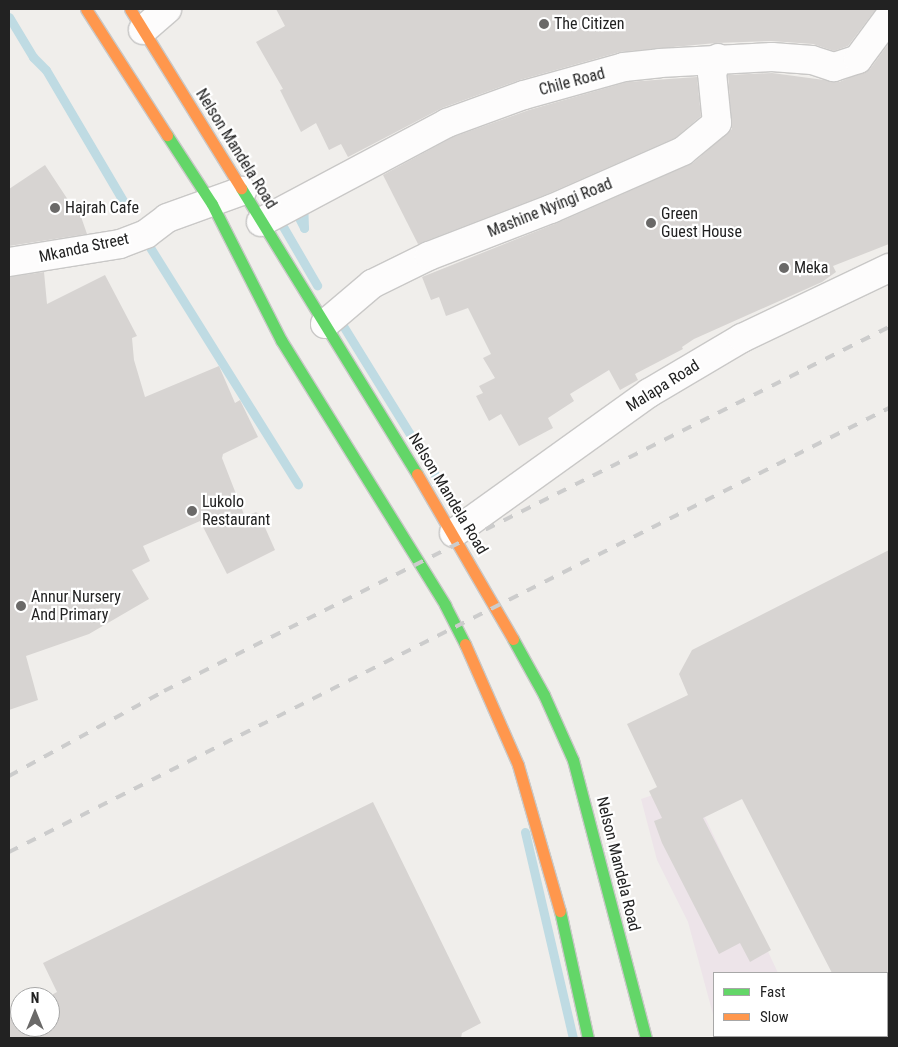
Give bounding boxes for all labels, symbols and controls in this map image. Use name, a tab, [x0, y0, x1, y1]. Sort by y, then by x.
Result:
place label: The Citizen	[554, 14, 625, 34]
marker: The Citizen	[538, 18, 550, 30]
street label: Chile Road	[537, 64, 607, 100]
street label: Nelson Mandela Road	[191, 85, 281, 213]
street label: Mashine Nyingi Road	[485, 174, 615, 242]
place label: Hajrah Cafe	[65, 198, 139, 218]
marker: Hajrah Cafe	[49, 202, 61, 214]
place label: Green Guest House	[661, 204, 742, 242]
marker: Green Guest House	[645, 217, 657, 229]
street label: Mkanda Street	[37, 229, 131, 267]
place label: Meka	[794, 258, 828, 278]
marker: Meka	[778, 262, 790, 274]
street label: Malapa Road	[623, 356, 703, 416]
street label: Nelson Mandela Road	[404, 430, 492, 558]
place label: Lukolo Restaurant	[202, 492, 270, 530]
marker: Lukolo Restaurant	[186, 505, 198, 517]
place label: Annur Nursery And Primary	[31, 587, 121, 625]
marker: Annur Nursery And Primary	[15, 600, 27, 612]
street label: Nelson Mandela Road	[592, 795, 644, 933]
legend	[713, 972, 888, 1037]
text: Fast	[760, 983, 785, 1001]
north arrow	[10, 987, 60, 1037]
text: N	[31, 990, 39, 1006]
text: Slow	[760, 1008, 789, 1026]

